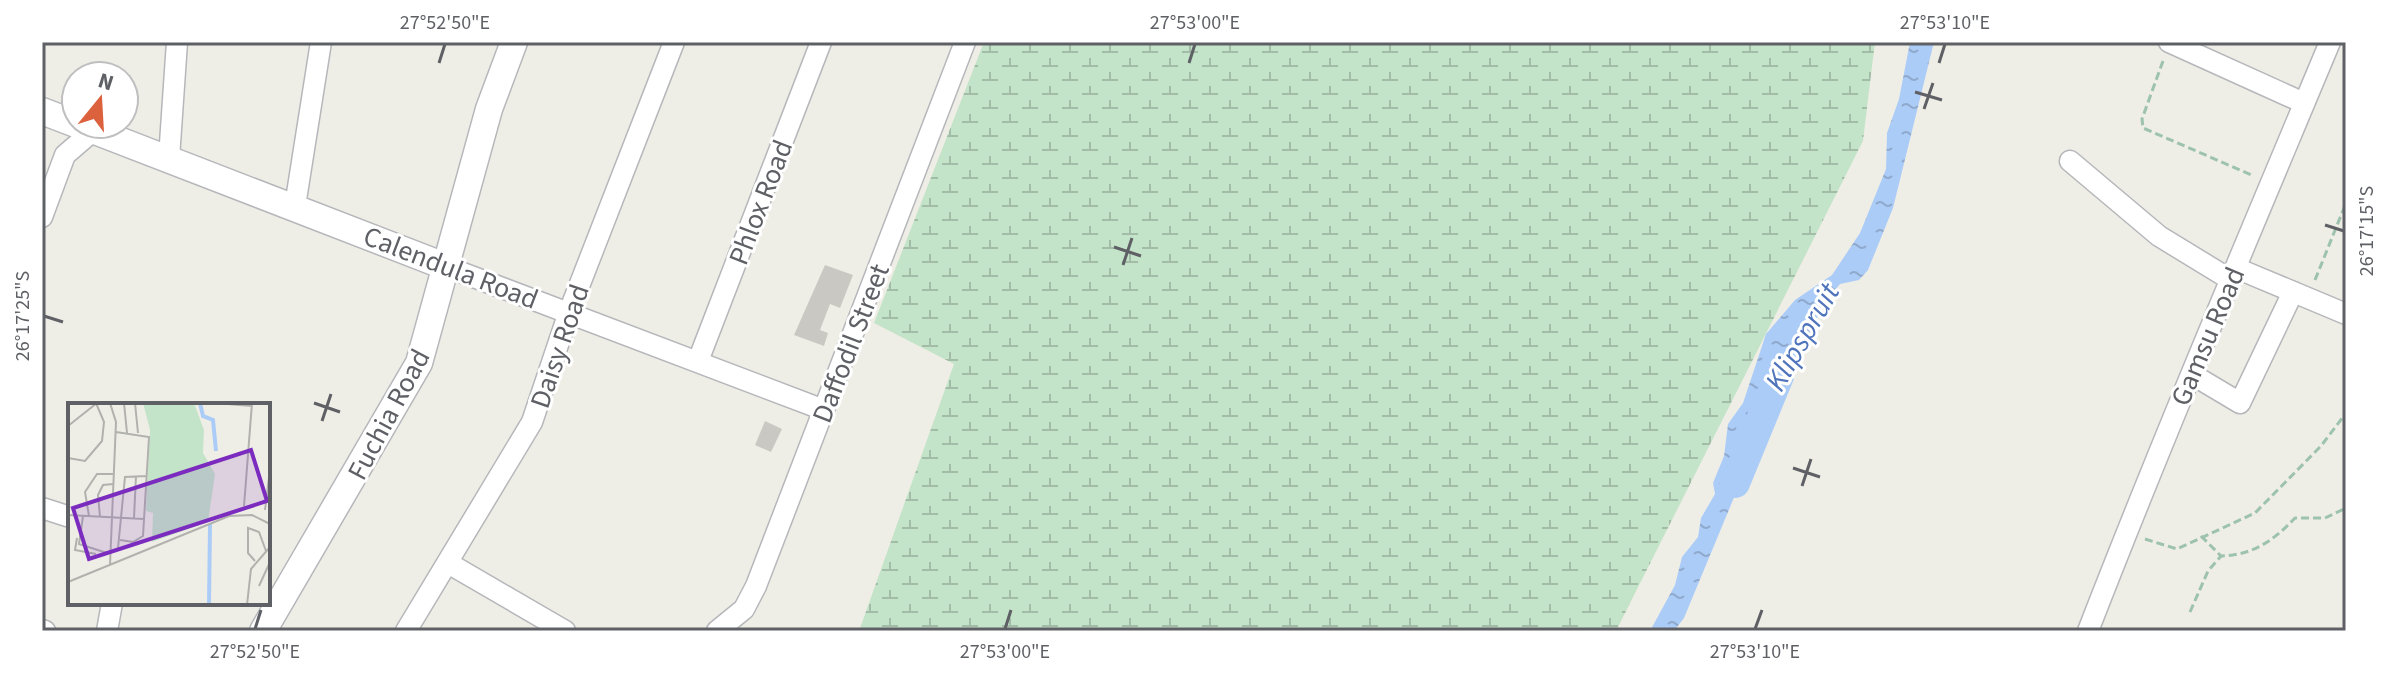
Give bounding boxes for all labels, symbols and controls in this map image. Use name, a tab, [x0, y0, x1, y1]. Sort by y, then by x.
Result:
text: 27°52'50"E	[400, 9, 490, 37]
text: 27°53'00"E	[1150, 9, 1240, 37]
text: 27°53'10"E	[1900, 9, 1990, 37]
north arrow	[60, 60, 140, 140]
text: N	[94, 64, 118, 99]
street label: Phlox Road	[719, 134, 803, 271]
text: 26°17'15"S	[2353, 186, 2381, 276]
street label: Calendula Road	[358, 216, 544, 320]
street label: Daffodil Street	[802, 257, 900, 429]
street label: Gamsu Road	[2161, 261, 2255, 412]
text: 26°17'25"S	[9, 271, 37, 361]
water label: Klipspruit	[1754, 274, 1851, 399]
street label: Daisy Road	[520, 279, 600, 414]
street label: Fuchia Road	[338, 342, 440, 487]
inset map	[68, 403, 270, 605]
text: 27°52'50"E	[210, 638, 300, 666]
text: 27°53'00"E	[960, 638, 1050, 666]
text: 27°53'10"E	[1710, 638, 1800, 666]

